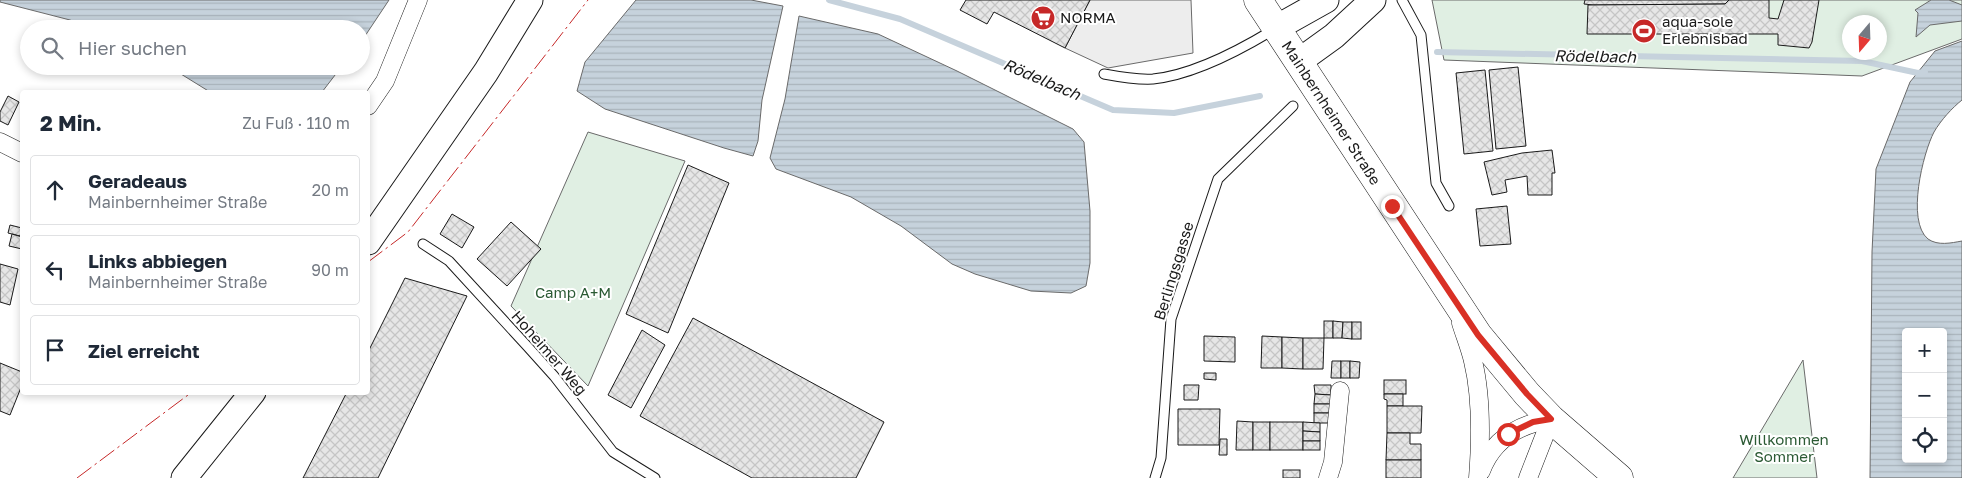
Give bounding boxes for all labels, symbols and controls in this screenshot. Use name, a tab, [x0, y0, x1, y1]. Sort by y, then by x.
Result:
supermarket icon: NORMA	[1030, 5, 1056, 31]
place label: NORMA	[1060, 8, 1116, 26]
place label: aqua-sole Erlebnisbad	[1662, 12, 1748, 47]
north arrow	[1842, 15, 1887, 60]
sports icon: aqua-sole Erlebnisbad	[1631, 18, 1657, 44]
search box	[20, 20, 370, 75]
icon: search	[38, 34, 66, 62]
text: Hier suchen	[78, 36, 187, 59]
street label: Mainbernheimer Straße	[1279, 37, 1385, 188]
water label: Rödelbach	[1554, 45, 1637, 67]
water label: Rödelbach	[1000, 54, 1085, 105]
text: 2 Min.	[40, 110, 102, 136]
text: Zu Fuß · 110 m	[242, 113, 350, 133]
text: Geradeaus	[88, 169, 187, 192]
icon: ahead	[41, 176, 69, 204]
text: 20 m	[312, 180, 349, 200]
text: Mainbernheimer Straße	[88, 192, 267, 212]
route end	[1381, 195, 1404, 218]
street label: Berlingsgasse	[1150, 219, 1197, 322]
text: Links abbiegen	[88, 249, 227, 272]
icon: left	[41, 256, 69, 284]
text: 90 m	[311, 260, 349, 280]
text: Mainbernheimer Straße	[88, 272, 267, 292]
park label: Camp A+M	[535, 283, 611, 301]
street label: Hoheimer Weg	[508, 307, 591, 398]
map controls	[1902, 328, 1947, 463]
button: +	[1902, 328, 1947, 373]
icon: arrive	[41, 336, 69, 364]
text: Ziel erreicht	[88, 339, 200, 362]
button: −	[1902, 373, 1947, 418]
button: locate	[1902, 418, 1947, 463]
route start	[1497, 423, 1520, 446]
park label: Willkommen Sommer	[1739, 430, 1829, 465]

